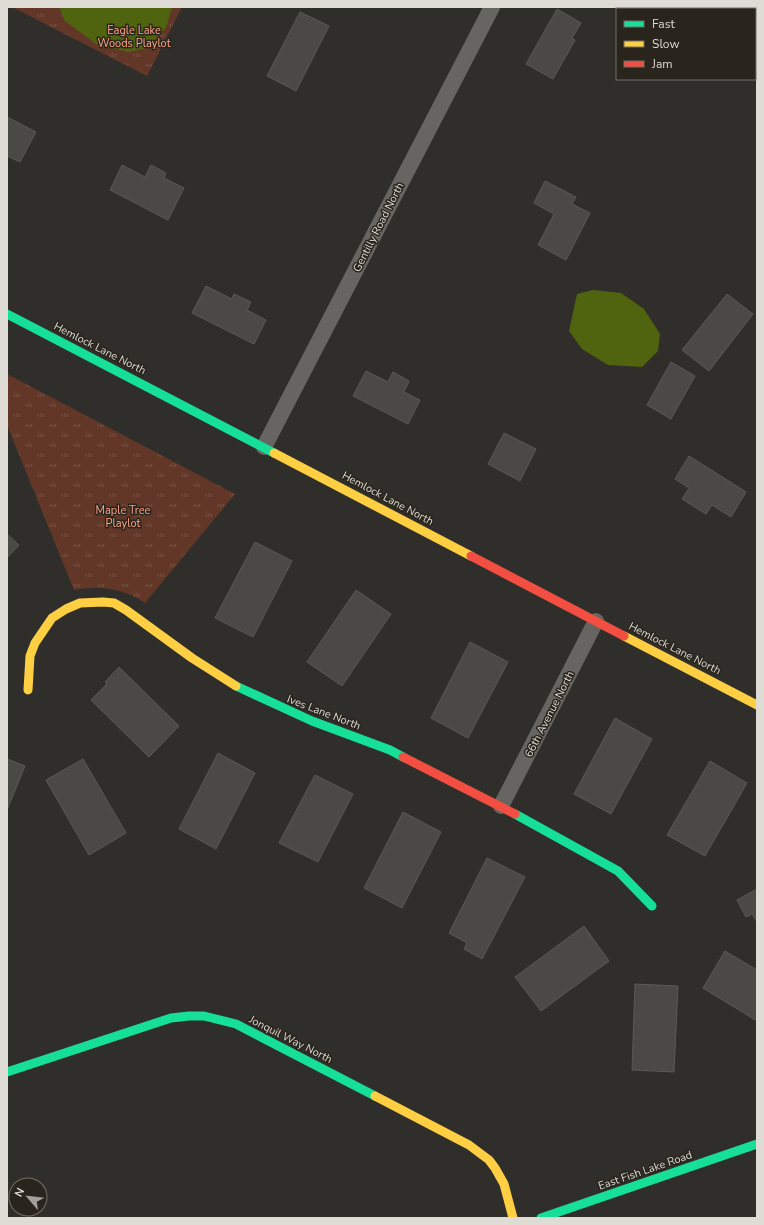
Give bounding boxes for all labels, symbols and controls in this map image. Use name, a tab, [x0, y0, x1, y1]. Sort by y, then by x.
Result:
legend	[616, 8, 756, 80]
text: Fast	[652, 16, 675, 32]
park label: Eagle Lake Woods Playlot	[98, 23, 171, 51]
text: Slow	[652, 36, 680, 52]
text: Jam	[651, 56, 673, 72]
street label: Gentilly Road North	[349, 180, 407, 274]
street label: Hemlock Lane North	[51, 319, 148, 378]
street label: Hemlock Lane North	[339, 468, 436, 529]
park label: Maple Tree Playlot	[96, 503, 151, 531]
street label: Hemlock Lane North	[626, 619, 723, 678]
street label: 66th Avenue North	[521, 669, 578, 760]
street label: Ives Lane North	[285, 692, 363, 733]
street label: Jonquil Way North	[246, 1012, 335, 1067]
street label: East Fish Lake Road	[596, 1147, 694, 1194]
north arrow	[8, 1177, 48, 1217]
text: N	[11, 1185, 28, 1200]

